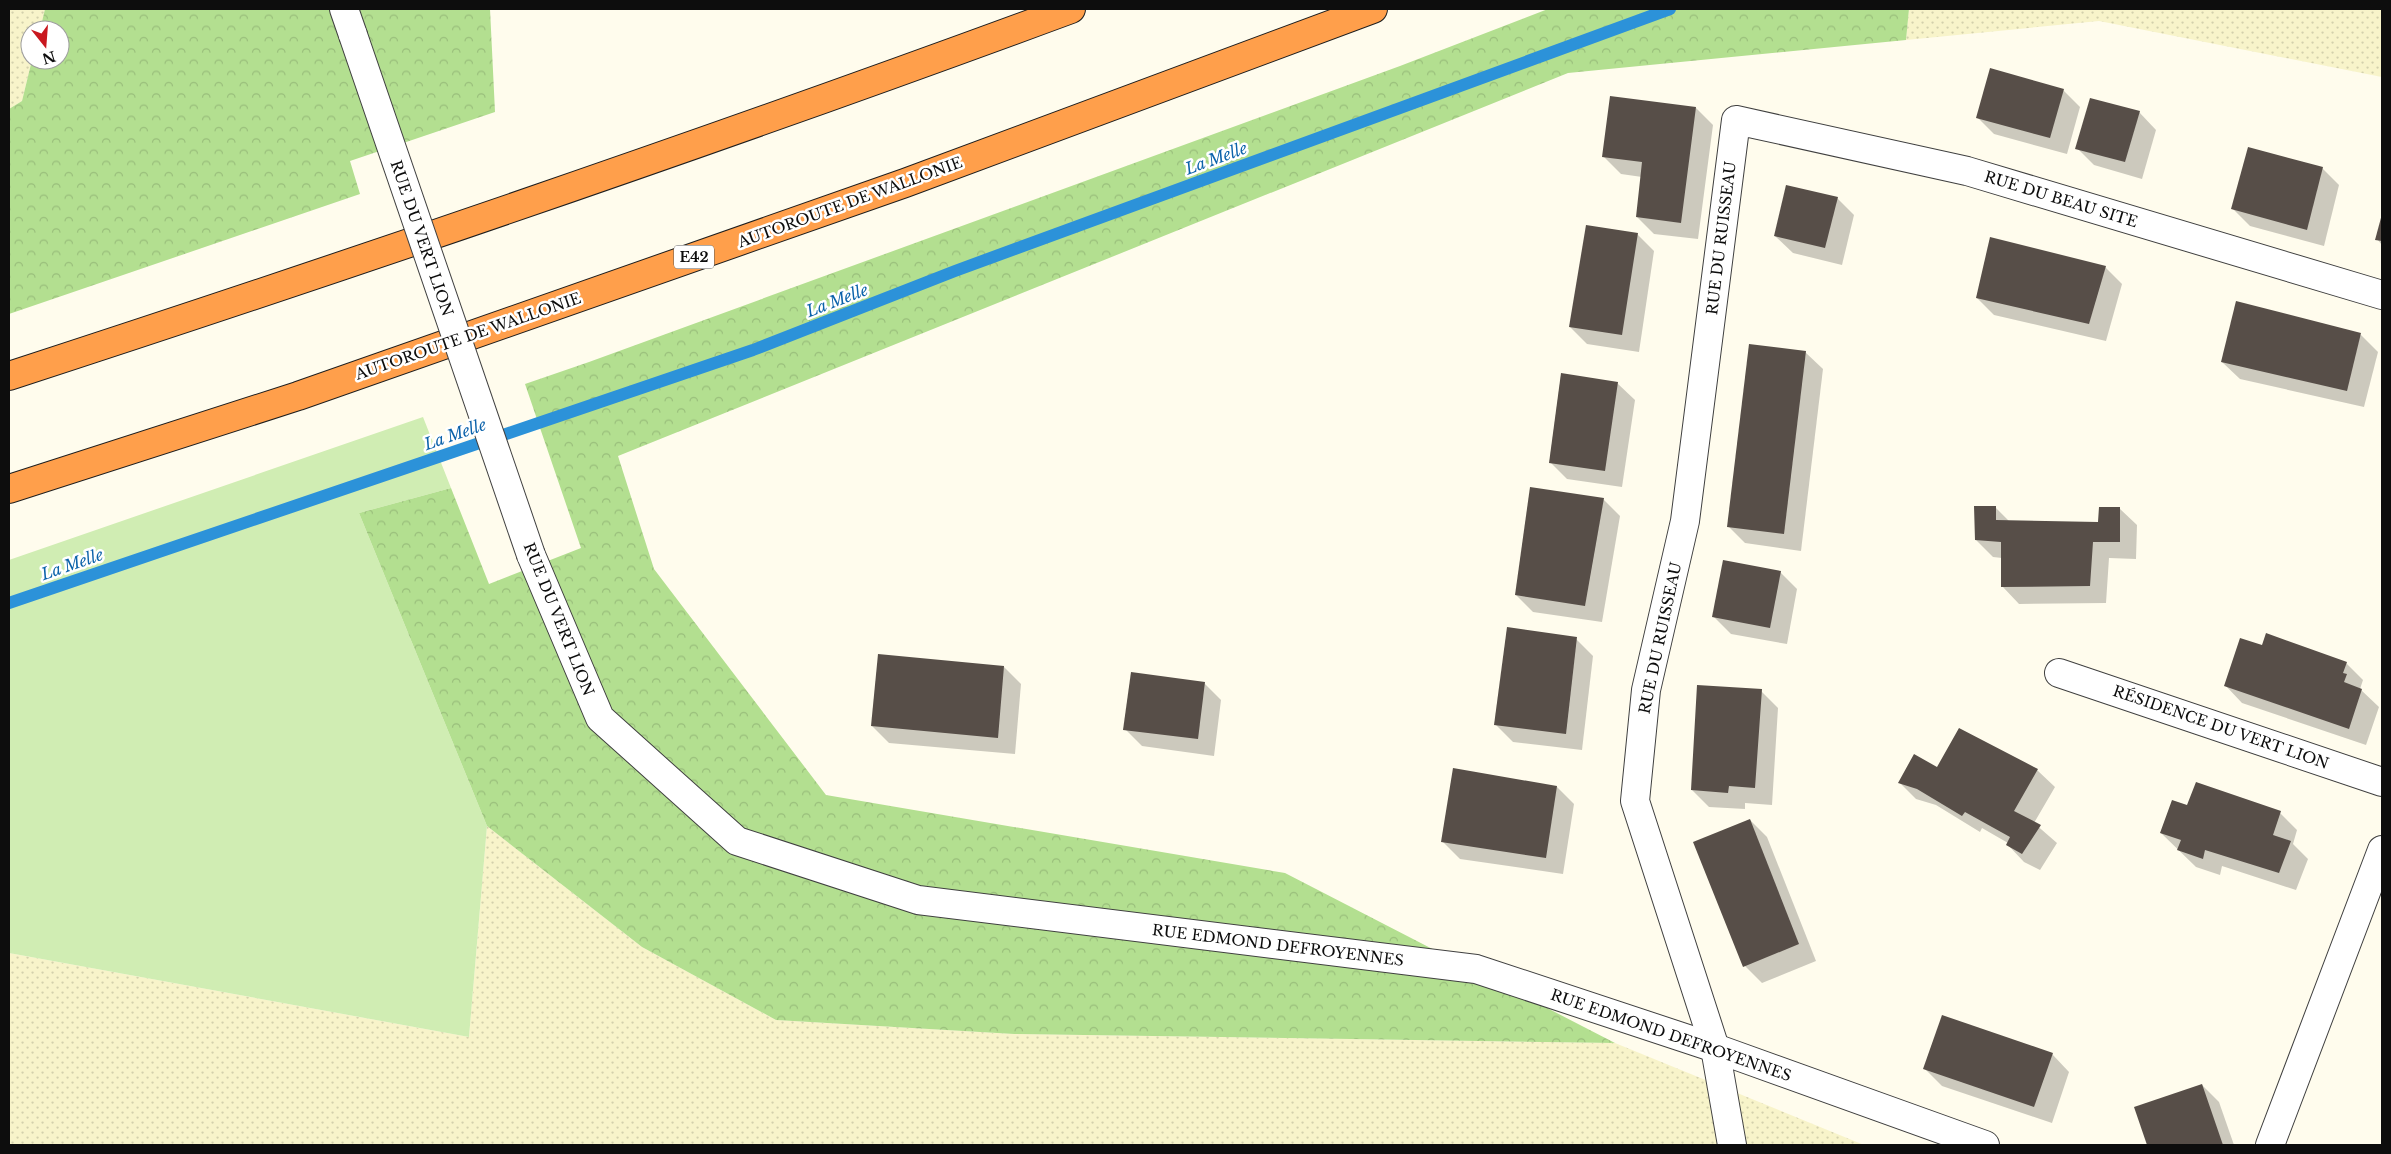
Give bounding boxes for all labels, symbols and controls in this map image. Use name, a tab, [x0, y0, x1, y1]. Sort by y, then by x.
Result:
north arrow	[20, 20, 70, 70]
text: N	[40, 47, 58, 68]
water label: La Melle	[1181, 137, 1250, 179]
street label: AUTOROUTE DE WALLONIE	[734, 152, 965, 252]
street label: RUE DU VERT LION	[386, 157, 458, 319]
street label: RUE DU RUISSEAU	[1702, 160, 1740, 316]
street label: RUE DU BEAU SITE	[1982, 167, 2140, 231]
road number: E42	[674, 246, 714, 268]
water label: La Melle	[802, 279, 871, 321]
street label: AUTOROUTE DE WALLONIE	[352, 288, 584, 384]
water label: La Melle	[420, 414, 489, 454]
street label: RUE DU VERT LION	[520, 540, 598, 698]
water label: La Melle	[37, 544, 106, 584]
street label: RUE DU RUISSEAU	[1635, 560, 1685, 716]
street label: RÉSIDENCE DU VERT LION	[2110, 681, 2332, 773]
street label: RUE EDMOND DEFROYENNES	[1151, 920, 1405, 970]
street label: RUE EDMOND DEFROYENNES	[1548, 985, 1794, 1085]

